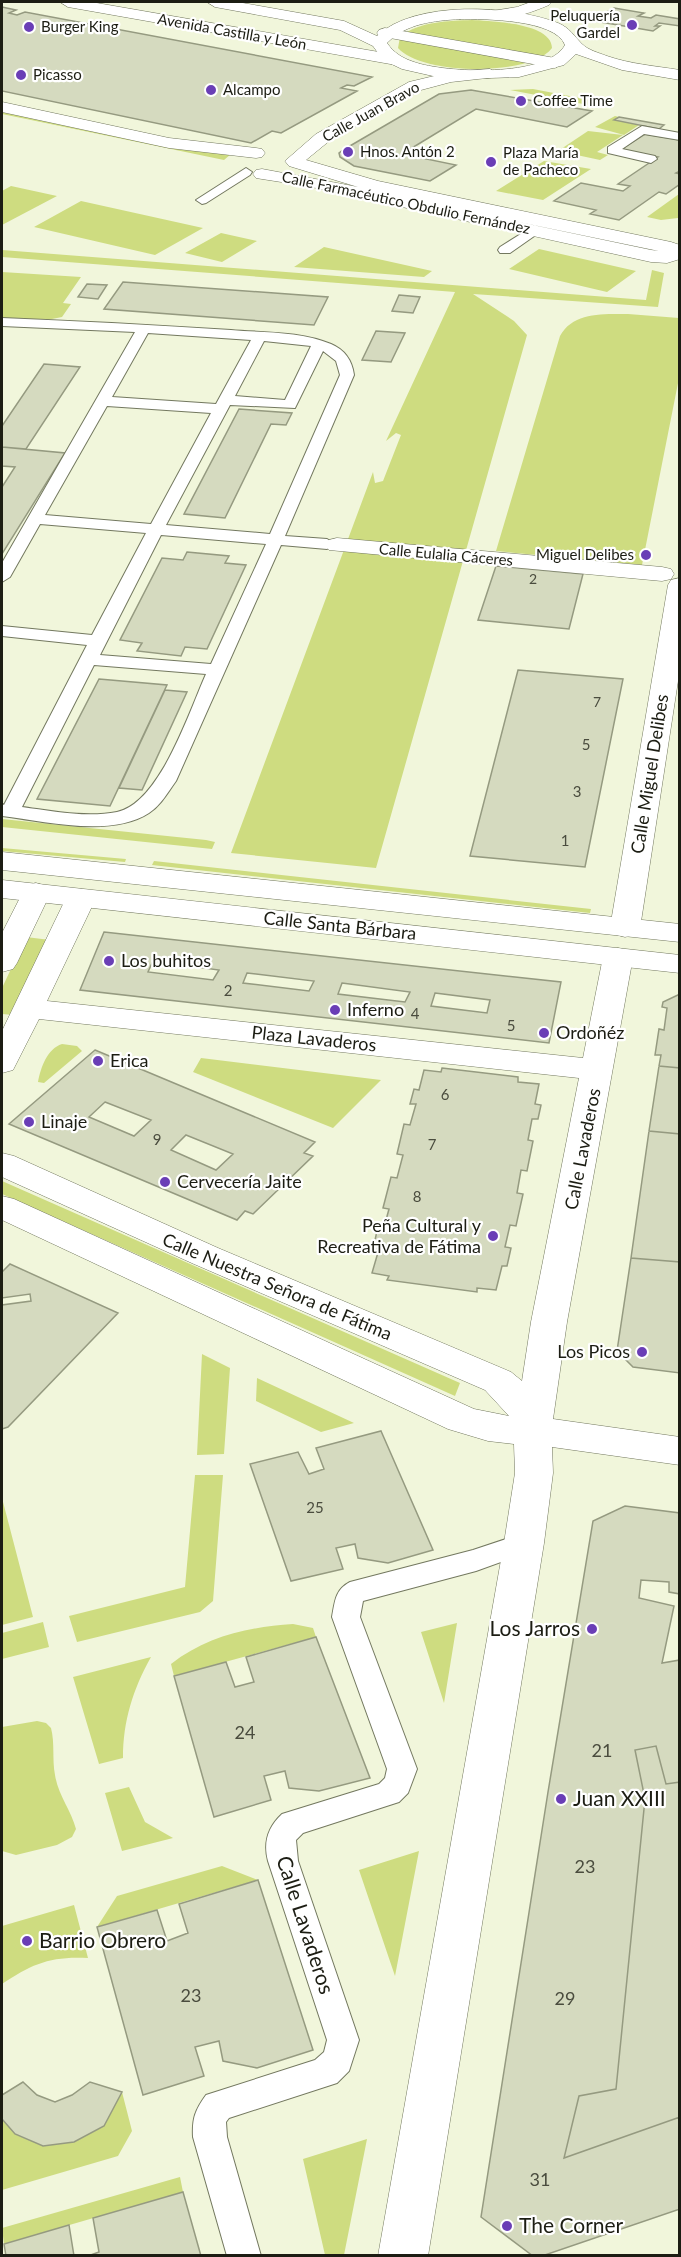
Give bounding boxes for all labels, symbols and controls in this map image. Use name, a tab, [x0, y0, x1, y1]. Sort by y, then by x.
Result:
place label: Peluquería Gardel	[550, 6, 620, 41]
street label: Avenida Castilla y León	[156, 9, 308, 53]
place label: Burger King	[41, 17, 119, 35]
marker: Peluquería Gardel	[625, 18, 639, 32]
marker: Burger King	[22, 20, 36, 34]
place label: Picasso	[33, 65, 82, 83]
marker: Picasso	[14, 68, 28, 82]
street label: Calle Juan Bravo	[319, 77, 422, 145]
place label: Alcampo	[223, 80, 281, 98]
marker: Alcampo	[204, 83, 218, 97]
place label: Coffee Time	[533, 91, 613, 109]
marker: Coffee Time	[514, 94, 528, 108]
place label: Hnos. Antón 2	[360, 142, 455, 160]
place label: Plaza María de Pacheco	[503, 143, 579, 178]
marker: Hnos. Antón 2	[341, 145, 355, 159]
marker: Plaza María de Pacheco	[484, 155, 498, 169]
street label: Calle Farmacéutico Obdulio Fernández	[280, 167, 532, 237]
street label: Calle Eulalia Cáceres	[378, 539, 514, 569]
place label: Miguel Delibes	[536, 545, 634, 563]
marker: Miguel Delibes	[639, 548, 653, 562]
house number: 2	[529, 570, 537, 587]
street label: Calle Miguel Delibes	[626, 692, 673, 855]
house number: 7	[593, 693, 601, 710]
house number: 5	[582, 735, 590, 753]
house number: 3	[573, 782, 581, 800]
house number: 1	[561, 831, 569, 849]
street label: Calle Santa Bárbara	[263, 906, 418, 944]
place label: Los buhitos	[121, 949, 211, 971]
marker: Los buhitos	[102, 954, 116, 968]
house number: 2	[224, 981, 232, 999]
place label: Inferno	[347, 998, 404, 1020]
marker: Inferno	[328, 1003, 342, 1017]
house number: 4	[411, 1004, 420, 1022]
house number: 5	[507, 1016, 515, 1034]
street label: Plaza Lavaderos	[251, 1021, 378, 1056]
place label: Ordoñéz	[556, 1021, 624, 1043]
marker: Ordoñéz	[537, 1026, 551, 1040]
place label: Erica	[110, 1049, 149, 1071]
marker: Erica	[91, 1054, 105, 1068]
house number: 6	[441, 1085, 450, 1103]
street label: Calle Lavaderos	[559, 1086, 605, 1211]
place label: Linaje	[41, 1110, 87, 1132]
marker: Linaje	[22, 1115, 36, 1129]
house number: 9	[153, 1130, 161, 1148]
house number: 7	[428, 1135, 437, 1153]
place label: Cervecería Jaite	[177, 1170, 302, 1192]
marker: Cervecería Jaite	[158, 1175, 172, 1189]
house number: 8	[413, 1187, 421, 1205]
place label: Peña Cultural y Recreativa de Fátima	[317, 1214, 482, 1257]
street label: Calle Nuestra Señora de Fátima	[159, 1228, 395, 1344]
marker: Peña Cultural y Recreativa de Fátima	[486, 1229, 500, 1243]
place label: Los Picos	[557, 1340, 630, 1362]
marker: Los Picos	[635, 1345, 649, 1359]
house number: 25	[306, 1498, 324, 1516]
place label: Los Jarros	[489, 1615, 580, 1640]
marker: Los Jarros	[585, 1622, 599, 1636]
house number: 24	[235, 1721, 255, 1743]
house number: 21	[592, 1739, 612, 1761]
place label: Juan XXIII	[573, 1785, 666, 1810]
marker: Juan XXIII	[554, 1792, 568, 1806]
street label: Calle Lavaderos	[272, 1852, 341, 1997]
house number: 23	[575, 1855, 595, 1877]
place label: Barrio Obrero	[39, 1927, 166, 1952]
marker: Barrio Obrero	[20, 1934, 34, 1948]
house number: 23	[181, 1984, 201, 2006]
house number: 29	[555, 1987, 575, 2009]
house number: 31	[530, 2168, 550, 2190]
place label: The Corner	[519, 2212, 624, 2237]
marker: The Corner	[500, 2219, 514, 2233]

